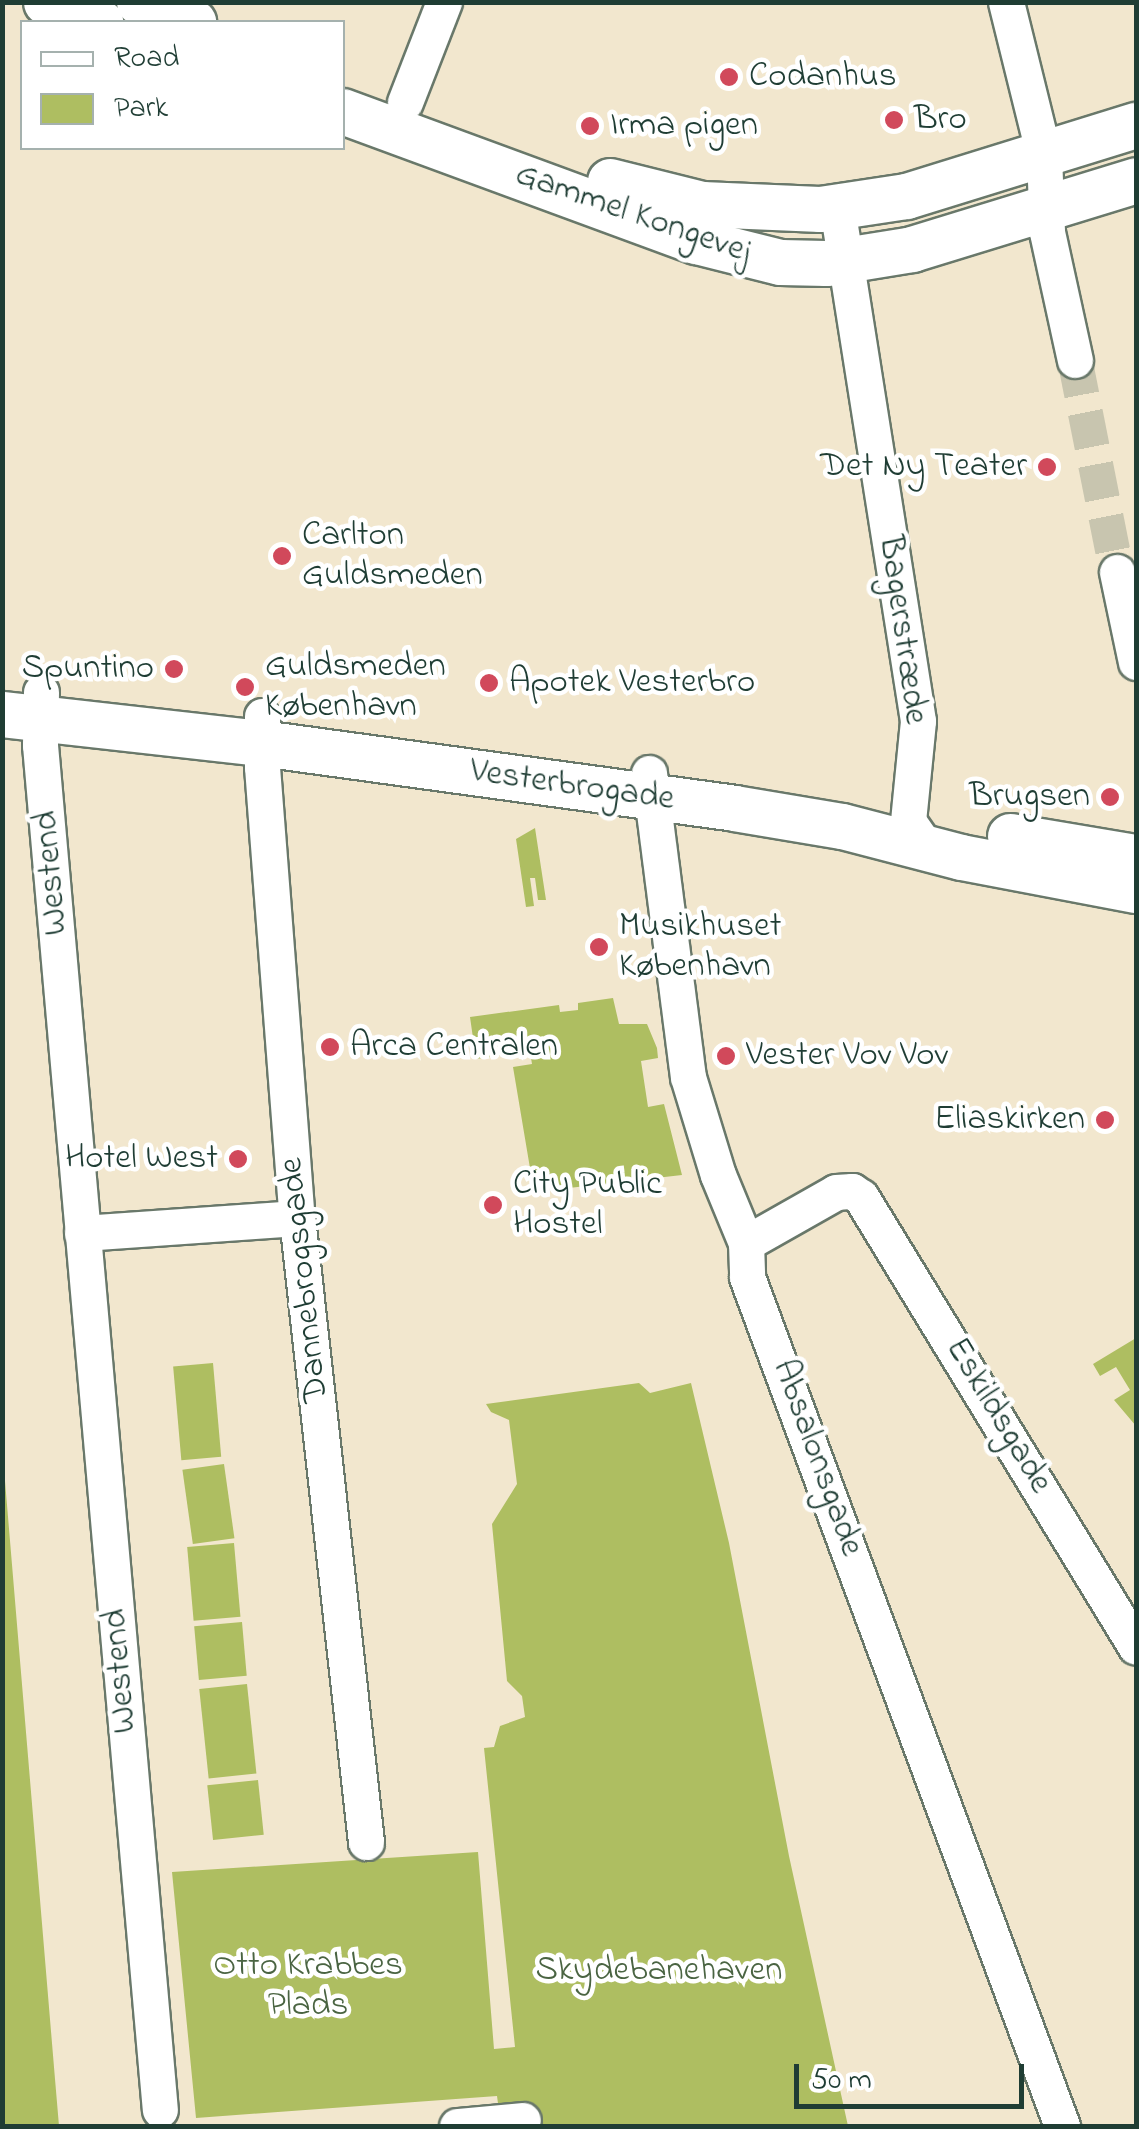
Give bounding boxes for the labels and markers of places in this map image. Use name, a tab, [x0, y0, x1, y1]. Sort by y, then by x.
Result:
place label: Codanhus	[749, 56, 897, 98]
marker: Codanhus	[718, 66, 740, 88]
place label: Bro	[914, 99, 967, 141]
place label: Irma pigen	[610, 105, 758, 147]
marker: Bro	[883, 109, 905, 131]
marker: Irma pigen	[579, 115, 601, 137]
place label: Det Ny Teater	[820, 446, 1027, 488]
marker: Det Ny Teater	[1036, 456, 1058, 478]
place label: Carlton Guldsmeden	[302, 515, 483, 597]
marker: Carlton Guldsmeden	[271, 545, 293, 567]
place label: Guldsmeden København	[265, 646, 446, 728]
place label: Spuntino	[22, 648, 154, 690]
marker: Spuntino	[163, 658, 185, 680]
place label: Apotek Vesterbro	[509, 662, 755, 704]
marker: Apotek Vesterbro	[478, 672, 500, 694]
marker: Guldsmeden København	[234, 676, 256, 698]
place label: Brugsen	[969, 776, 1090, 818]
marker: Brugsen	[1099, 786, 1121, 808]
place label: Musikhuset København	[619, 906, 781, 988]
marker: Musikhuset København	[588, 936, 610, 958]
place label: Arca Centralen	[350, 1026, 558, 1068]
place label: Vester Vov Vov	[746, 1035, 948, 1077]
marker: Arca Centralen	[319, 1036, 341, 1058]
marker: Vester Vov Vov	[715, 1045, 737, 1067]
place label: Eliaskirken	[934, 1099, 1085, 1141]
marker: Eliaskirken	[1094, 1109, 1116, 1131]
place label: Hotel West	[65, 1138, 218, 1180]
marker: Hotel West	[227, 1148, 249, 1170]
place label: City Public Hostel	[513, 1164, 662, 1246]
marker: City Public Hostel	[482, 1194, 504, 1216]

